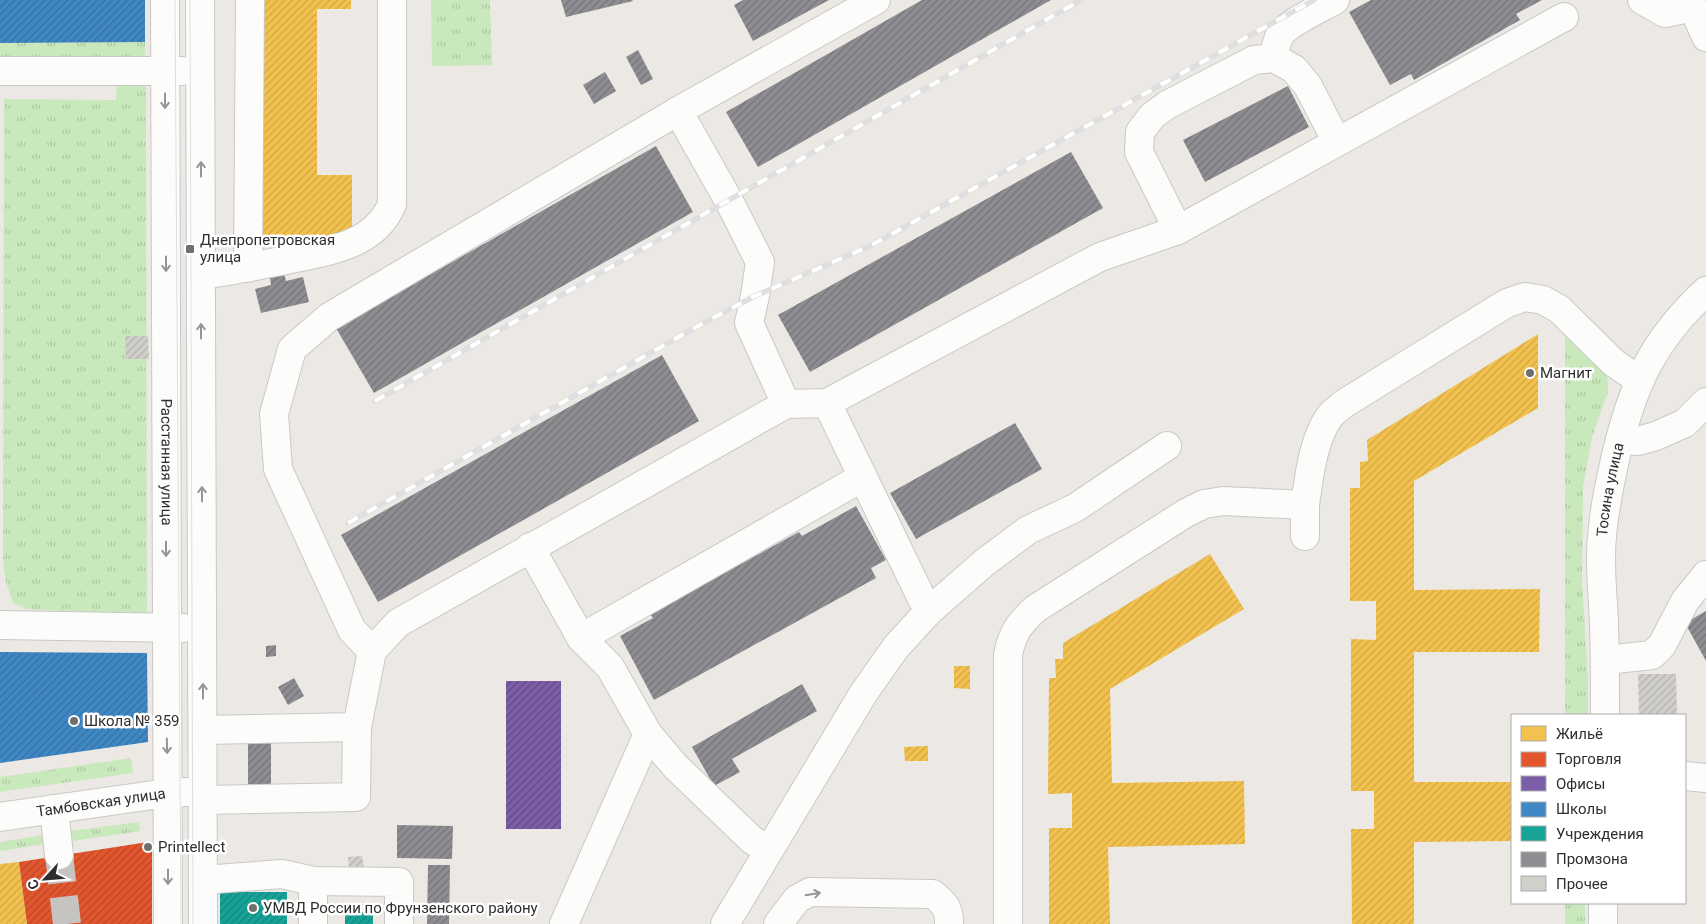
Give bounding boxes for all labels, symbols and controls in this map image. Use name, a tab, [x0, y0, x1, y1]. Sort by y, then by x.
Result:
one-way arrow	[160, 92, 170, 109]
one-way arrow	[196, 161, 206, 177]
place label: Днепропетровская улица	[200, 231, 335, 266]
marker: Днепропетровская улица	[184, 243, 196, 255]
one-way arrow	[161, 255, 171, 271]
one-way arrow	[197, 323, 206, 339]
place label: Магнит	[1540, 364, 1592, 382]
marker: Магнит	[1524, 367, 1536, 379]
street label: Расстанная улица	[157, 398, 176, 526]
street label: Тосина улица	[1593, 441, 1628, 537]
one-way arrow	[197, 486, 207, 502]
one-way arrow	[161, 540, 171, 556]
one-way arrow	[198, 683, 208, 700]
place label: Школа № 359	[84, 712, 180, 730]
legend	[1511, 714, 1686, 904]
marker: Школа № 359	[68, 715, 80, 727]
text: Жильё	[1556, 725, 1603, 743]
one-way arrow	[162, 738, 172, 754]
text: Торговля	[1556, 750, 1621, 768]
text: Офисы	[1556, 775, 1605, 793]
street label: Тамбовская улица	[35, 784, 167, 821]
text: Школы	[1556, 800, 1607, 818]
text: Учреждения	[1556, 825, 1644, 843]
place label: Printellect	[158, 838, 225, 856]
marker: Printellect	[142, 841, 154, 853]
text: Промзона	[1556, 850, 1628, 868]
north arrow	[20, 854, 70, 904]
one-way arrow	[163, 868, 173, 884]
text: Прочее	[1556, 875, 1608, 893]
text: С	[24, 877, 43, 892]
one-way arrow	[804, 889, 820, 899]
place label: УМВД России по Фрунзенского району	[263, 899, 538, 917]
marker: УМВД России по Фрунзенского району	[247, 902, 259, 914]

